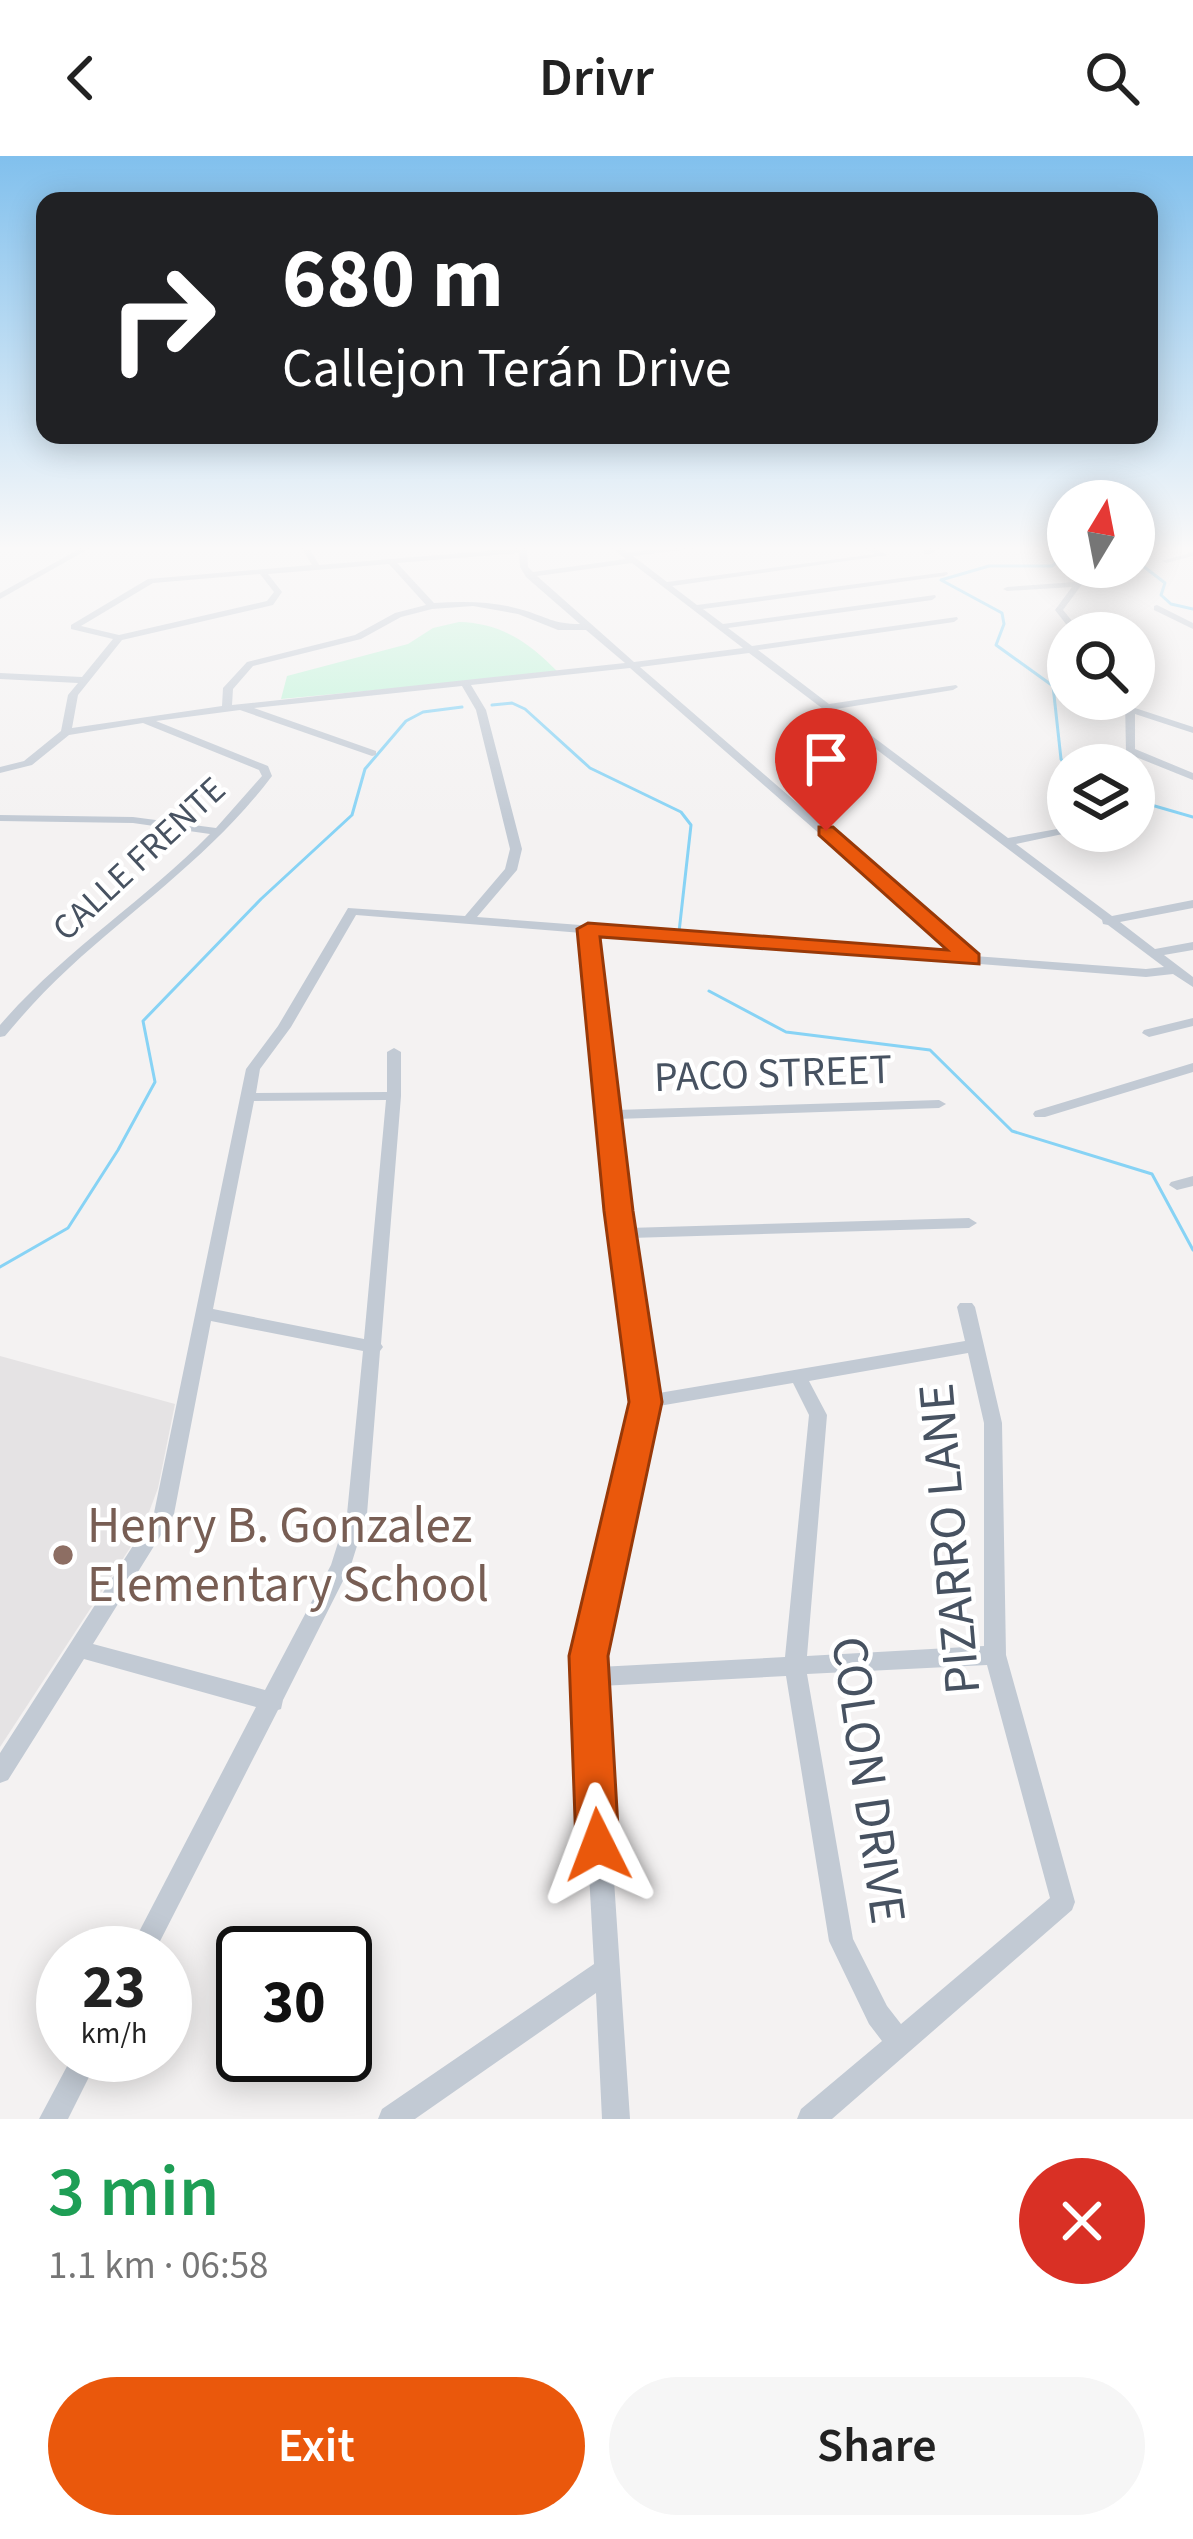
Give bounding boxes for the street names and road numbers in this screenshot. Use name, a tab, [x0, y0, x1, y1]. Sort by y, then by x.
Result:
street label: CALLE FRENTE	[41, 765, 237, 953]
street label: PACO STREET	[653, 1040, 893, 1108]
street label: PIZARRO LANE	[901, 1381, 999, 1697]
street label: COLON DRIVE	[812, 1632, 924, 1928]

